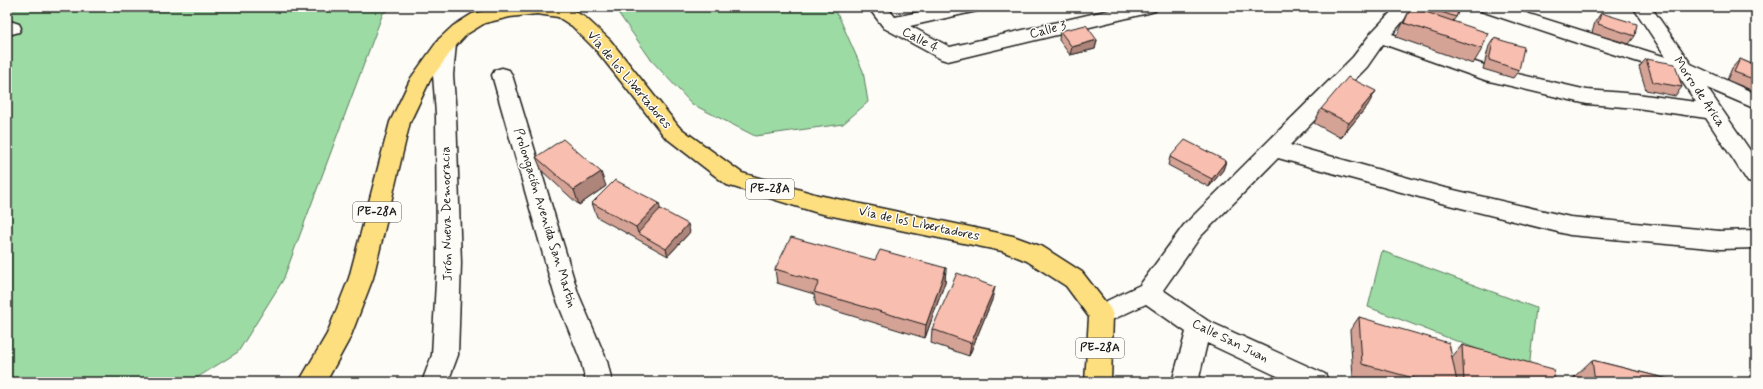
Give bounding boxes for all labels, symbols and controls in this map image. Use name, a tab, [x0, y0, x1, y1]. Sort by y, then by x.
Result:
street label: Calle 3	[1028, 17, 1068, 43]
street label: Calle 4	[899, 23, 942, 57]
street label: Vía de los Libertadores	[583, 27, 675, 133]
street label: Morro de Arica	[1669, 54, 1729, 131]
street label: Prolongación Avenida San Martin	[509, 126, 580, 310]
street label: Jirón Nueva Democracia	[437, 146, 457, 282]
road number: PE-28A	[746, 179, 794, 199]
road number: PE-28A	[353, 202, 401, 222]
street label: Vía de los Libertadores	[857, 203, 981, 245]
street label: Calle San Juan	[1189, 315, 1271, 367]
road number: PE-28A	[1076, 338, 1124, 358]

